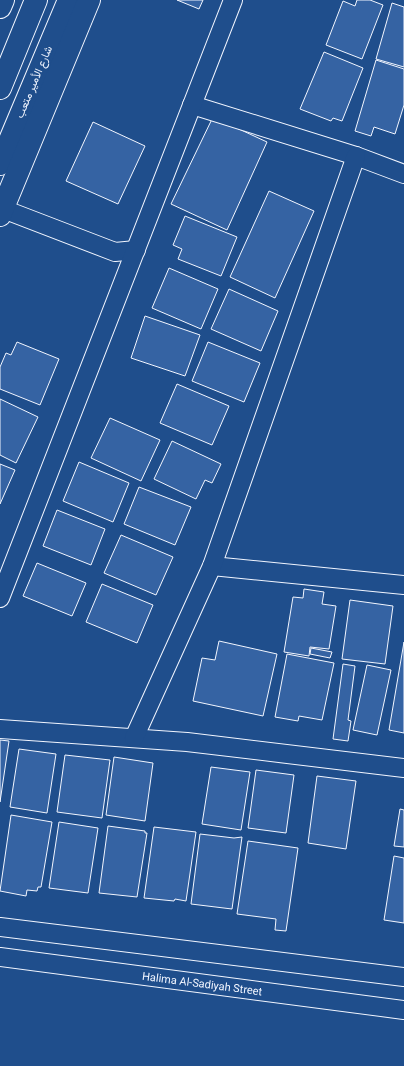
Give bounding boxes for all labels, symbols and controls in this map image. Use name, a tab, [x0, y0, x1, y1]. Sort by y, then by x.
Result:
street label: شارع الأمير متعب	[13, 44, 56, 120]
street label: Halima Al-Sadiyah Street	[141, 969, 263, 998]

